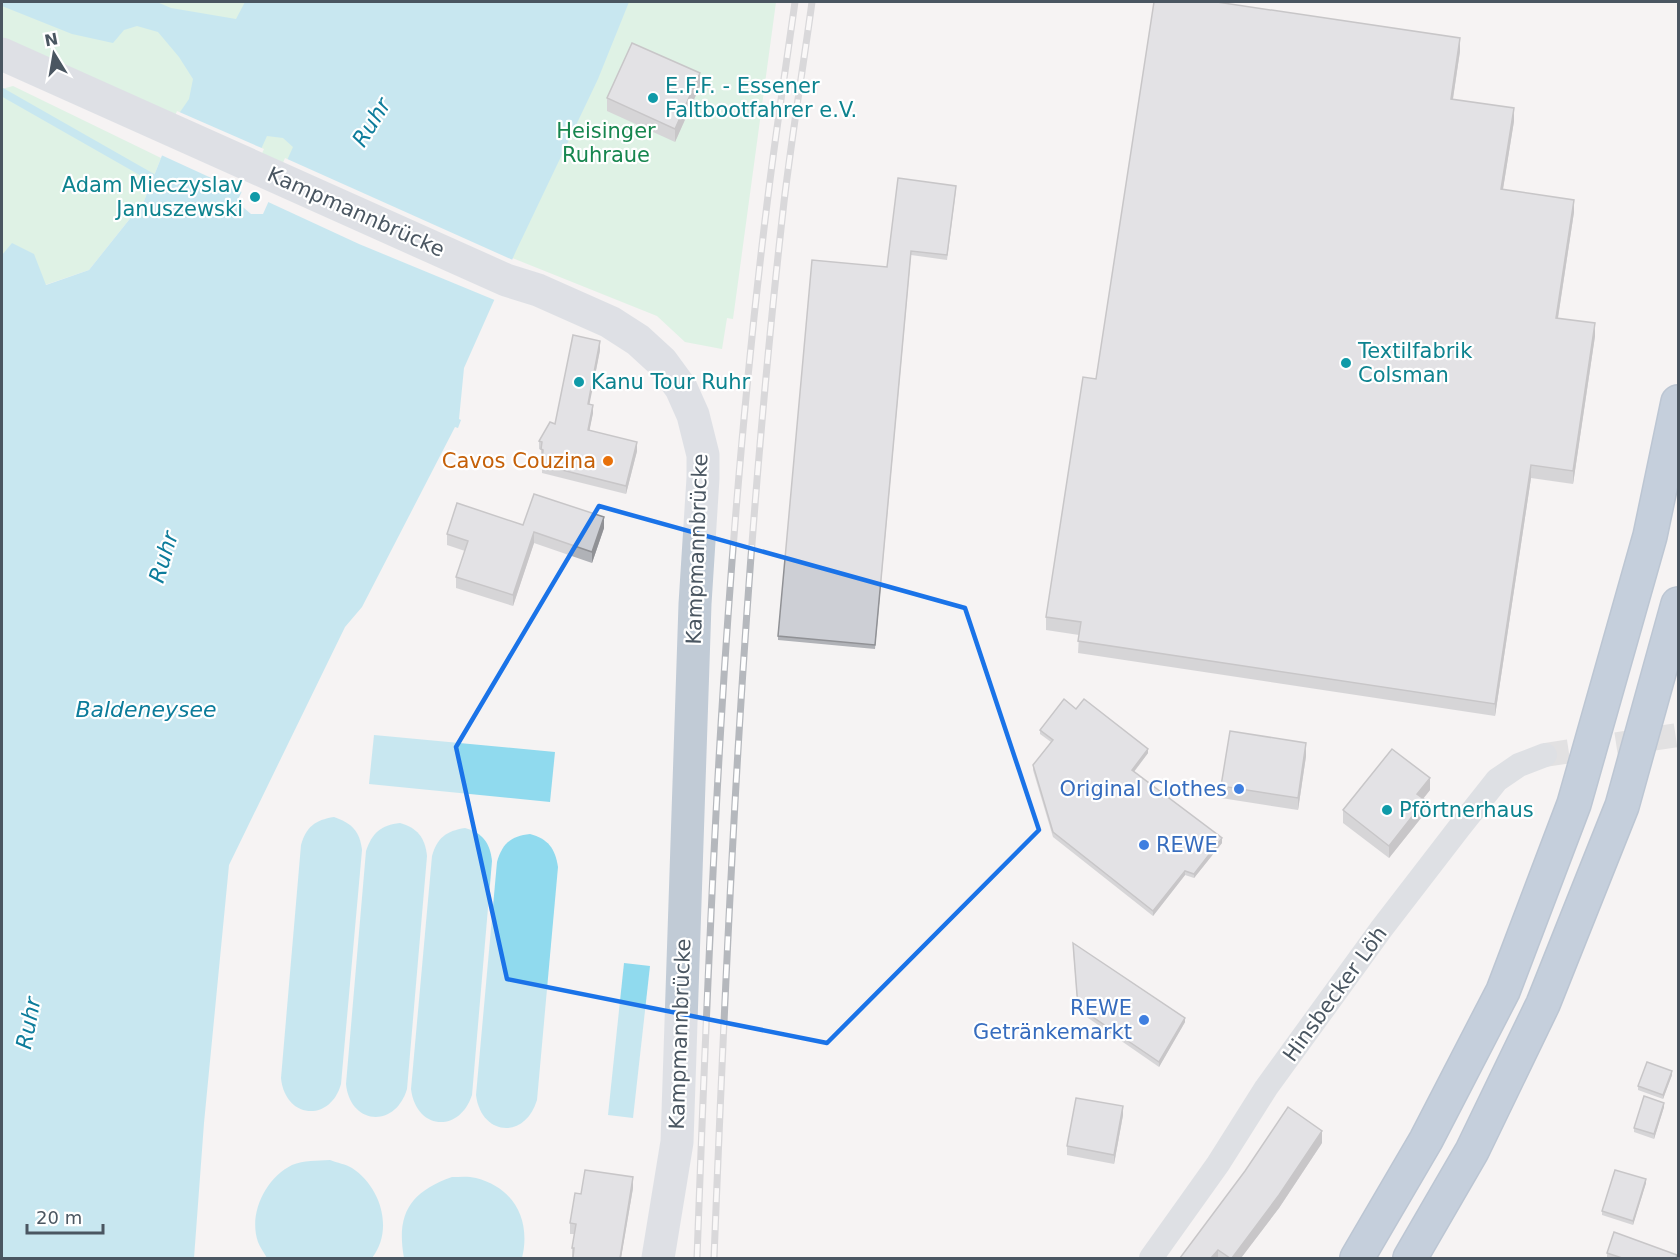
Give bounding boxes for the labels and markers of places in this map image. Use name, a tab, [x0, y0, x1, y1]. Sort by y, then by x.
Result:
place label: E.F.F. - Essener Faltbootfahrer e.V.	[665, 74, 857, 122]
marker: E.F.F. - Essener Faltbootfahrer e.V.	[646, 91, 660, 105]
place label: Adam Mieczyslav Januszewski	[62, 173, 243, 221]
marker: Adam Mieczyslav Januszewski	[248, 190, 262, 204]
place label: Textilfabrik Colsman	[1357, 339, 1473, 387]
marker: Textilfabrik Colsman	[1339, 356, 1353, 370]
place label: Kanu Tour Ruhr	[591, 370, 751, 394]
marker: Kanu Tour Ruhr	[572, 375, 586, 389]
place label: Cavos Couzina	[442, 449, 596, 473]
marker: Cavos Couzina	[601, 454, 615, 468]
place label: Original Clothes	[1059, 777, 1227, 801]
marker: Original Clothes	[1232, 782, 1246, 796]
place label: Pförtnerhaus	[1399, 798, 1534, 822]
marker: Pförtnerhaus	[1380, 803, 1394, 817]
place label: REWE	[1156, 833, 1218, 857]
marker: REWE	[1137, 838, 1151, 852]
place label: REWE Getränkemarkt	[973, 996, 1132, 1044]
marker: REWE Getränkemarkt	[1137, 1013, 1151, 1027]

